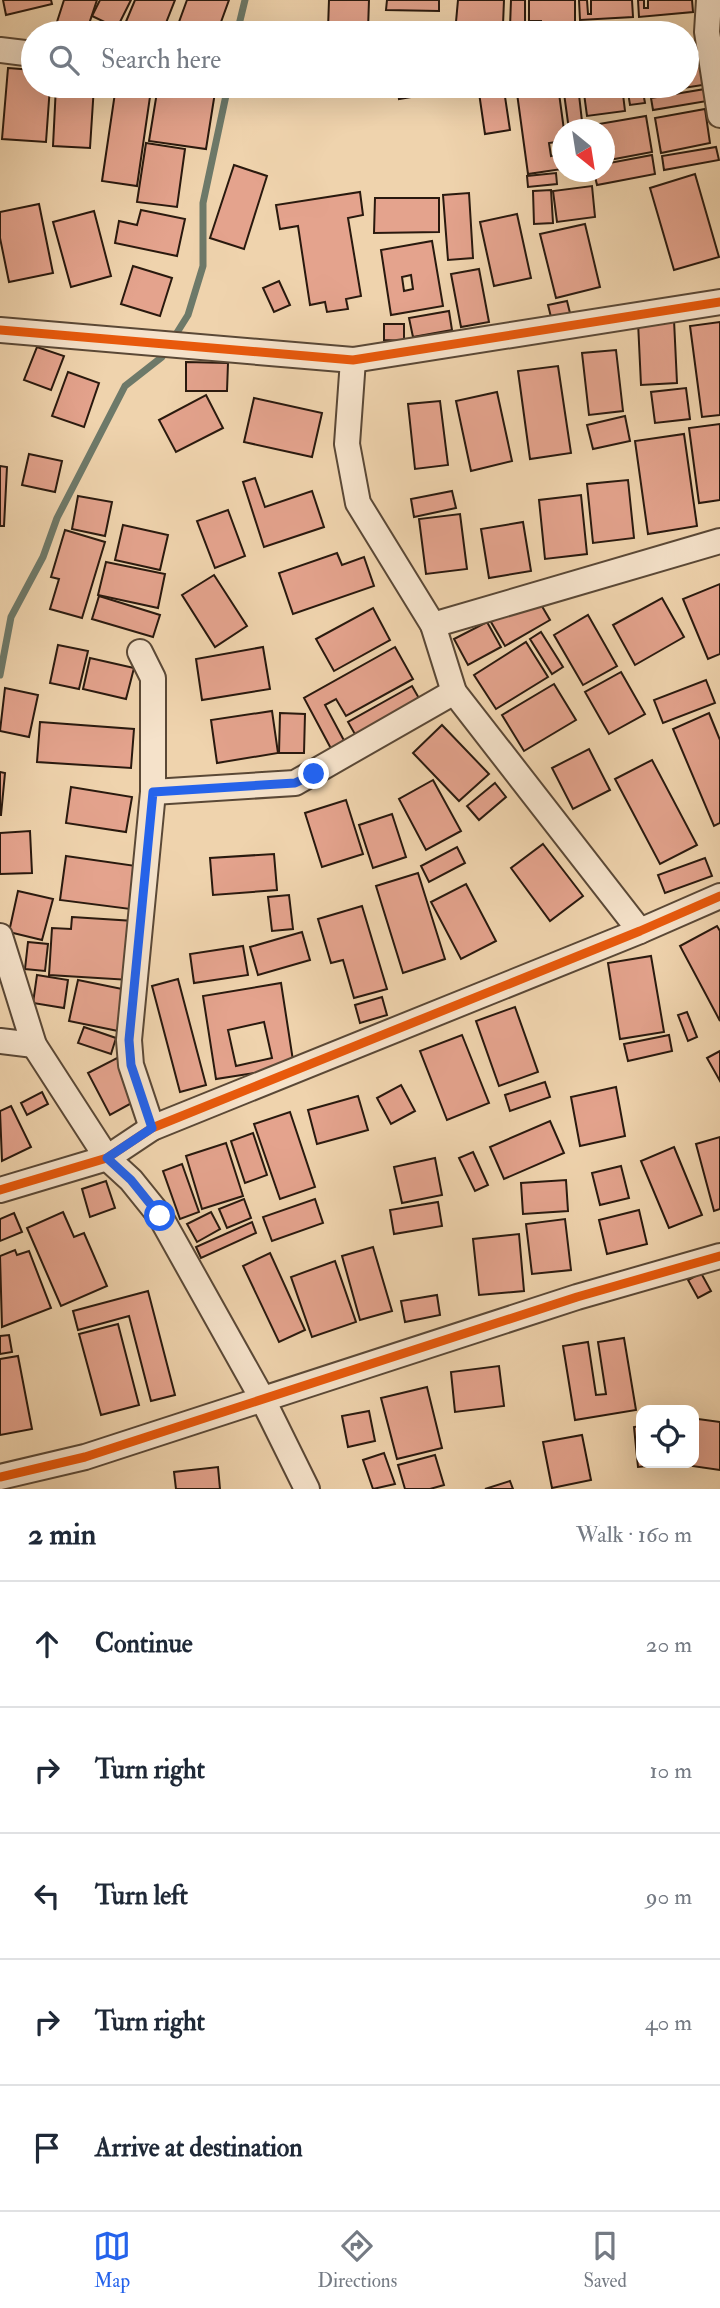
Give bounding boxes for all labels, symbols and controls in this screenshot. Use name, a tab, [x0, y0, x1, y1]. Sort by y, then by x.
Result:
search box	[21, 21, 699, 98]
icon: search	[45, 41, 83, 79]
text: Search here	[101, 44, 221, 76]
north arrow	[552, 119, 615, 182]
route end	[298, 758, 329, 789]
route start	[144, 1200, 175, 1231]
map controls	[636, 1405, 699, 1468]
button: locate	[636, 1405, 699, 1468]
text: 2 min	[28, 1516, 96, 1553]
text: Walk · 160 m	[576, 1520, 692, 1549]
icon: ahead	[28, 1625, 66, 1663]
text: Continue	[95, 1628, 193, 1660]
text: 20 m	[646, 1630, 692, 1659]
icon: right	[28, 1751, 66, 1789]
text: Turn right	[95, 1754, 205, 1786]
text: 10 m	[649, 1756, 692, 1785]
icon: left	[28, 1877, 66, 1915]
text: Turn left	[95, 1880, 188, 1912]
text: 90 m	[646, 1882, 692, 1911]
icon: right	[28, 2003, 66, 2041]
text: Turn right	[95, 2006, 205, 2038]
text: 40 m	[645, 2008, 692, 2037]
icon: arrive	[28, 2129, 66, 2167]
text: Arrive at destination	[95, 2132, 303, 2164]
tab: Map	[93, 2227, 131, 2293]
tab: Directions	[317, 2227, 397, 2293]
tab: Saved	[583, 2227, 627, 2293]

